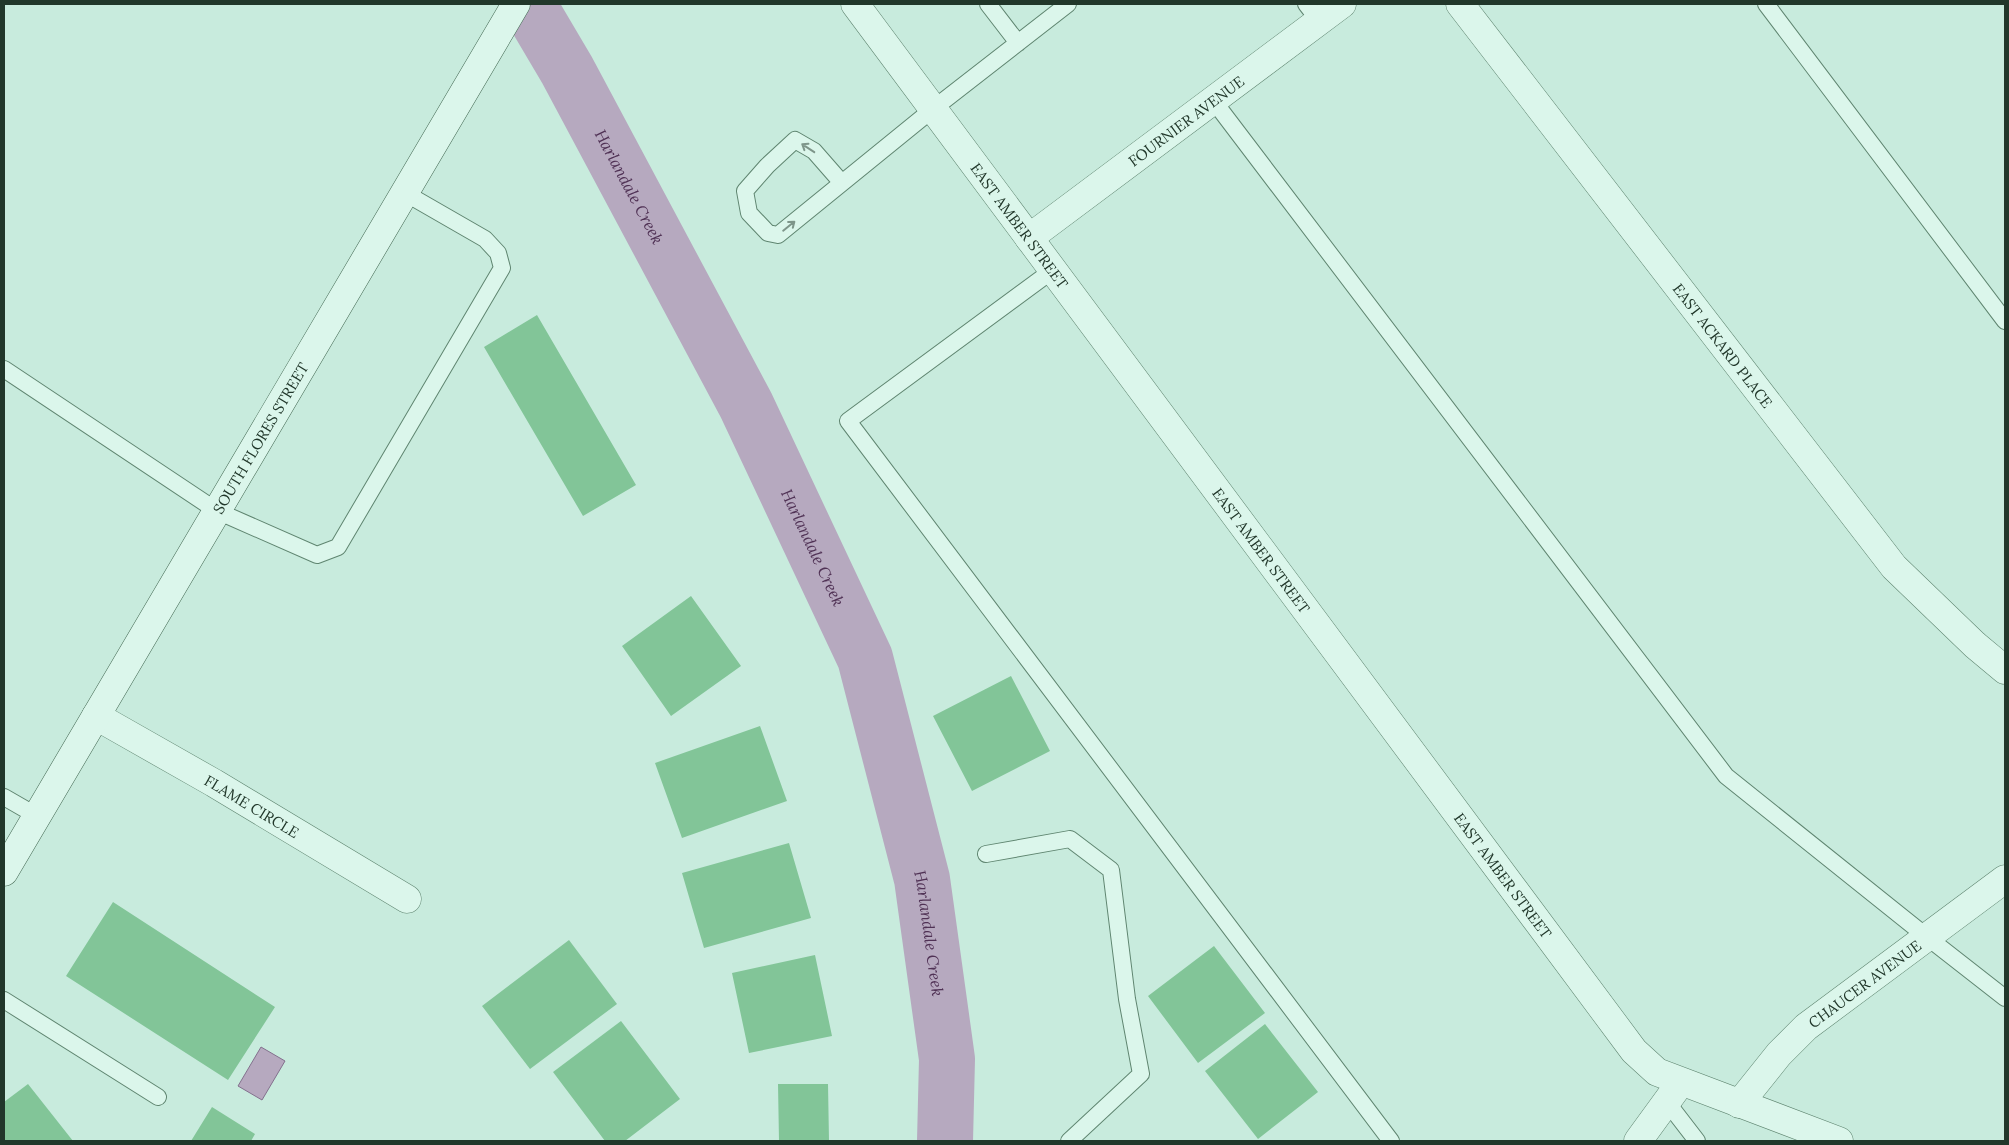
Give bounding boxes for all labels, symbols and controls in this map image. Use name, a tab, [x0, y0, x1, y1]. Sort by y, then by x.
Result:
street label: FOURNIER AVENUE	[1124, 71, 1248, 170]
water label: Harlandale Creek	[591, 126, 668, 247]
one-way arrow	[802, 143, 816, 153]
street label: EAST AMBER STREET	[967, 159, 1073, 292]
one-way arrow	[783, 220, 796, 231]
street label: EAST ACKARD PLACE	[1669, 279, 1777, 411]
street label: SOUTH FLORES STREET	[208, 358, 312, 517]
street label: EAST AMBER STREET	[1209, 484, 1315, 617]
water label: Harlandale Creek	[777, 486, 849, 609]
street label: FLAME CIRCLE	[201, 770, 303, 842]
street label: EAST AMBER STREET	[1450, 809, 1556, 942]
water label: Harlandale Creek	[910, 868, 948, 997]
street label: CHAUCER AVENUE	[1804, 935, 1925, 1032]

